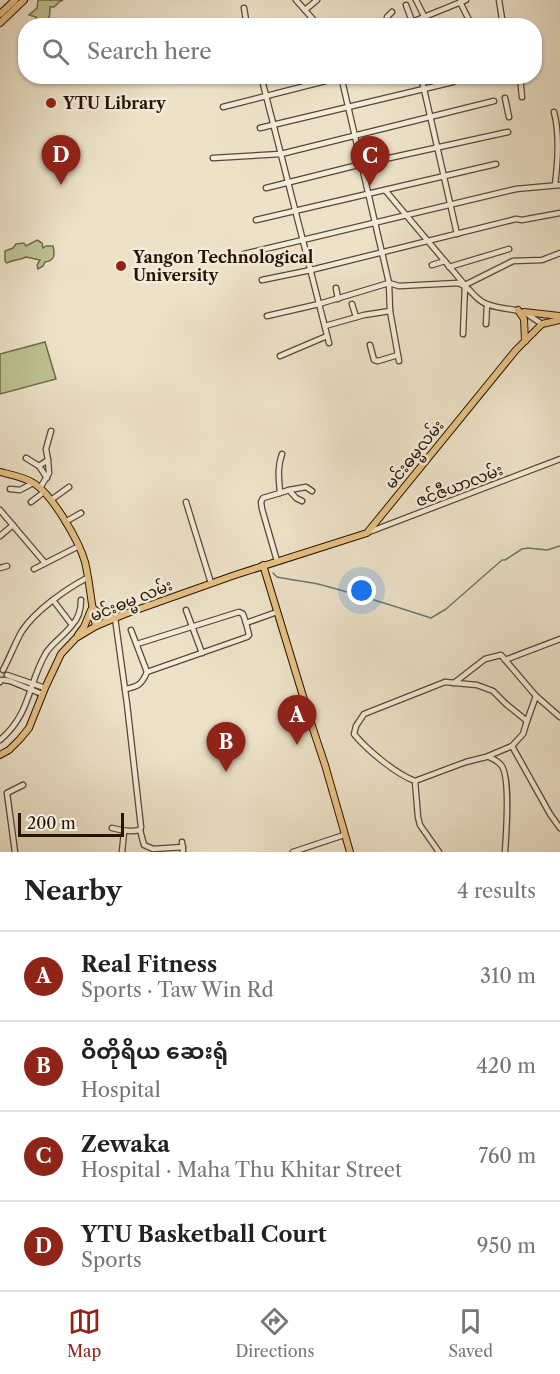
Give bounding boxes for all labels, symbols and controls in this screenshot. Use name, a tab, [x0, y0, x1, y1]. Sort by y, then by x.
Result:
search box	[18, 18, 542, 84]
icon: search	[39, 35, 72, 68]
text: Search here	[87, 38, 212, 65]
place label: YTU Library	[62, 93, 167, 113]
marker: YTU Library	[44, 96, 58, 110]
pin: D	[42, 136, 80, 185]
pin: C	[350, 136, 389, 186]
place label: Yangon Technological University	[132, 247, 314, 285]
marker: Yangon Technological University	[114, 259, 128, 273]
street label: မင်းဓမ္မလမ်း	[379, 415, 451, 495]
street label: ဇင်ဇီယာလမ်း	[412, 458, 506, 511]
street label: မင်းဓမ္မ လမ်း	[87, 574, 177, 630]
your location	[347, 576, 376, 605]
pin: A	[278, 696, 316, 745]
pin: B	[206, 722, 246, 772]
scale bar	[18, 810, 124, 838]
text: 200 m	[27, 813, 76, 833]
text: Nearby	[24, 875, 122, 907]
text: 4 results	[457, 879, 536, 903]
text: Real Fitness	[81, 951, 217, 978]
text: A	[36, 964, 51, 988]
text: 310 m	[480, 964, 536, 988]
text: Sports · Taw Win Rd	[81, 978, 274, 1002]
text: ဝိတိုရိယ ဆေးရုံ	[81, 1038, 228, 1065]
text: B	[36, 1054, 51, 1078]
text: 420 m	[476, 1054, 536, 1078]
text: Hospital	[81, 1078, 161, 1102]
text: Zewaka	[81, 1131, 170, 1158]
text: C	[35, 1144, 52, 1168]
text: 760 m	[478, 1144, 536, 1168]
text: Hospital · Maha Thu Khitar Street	[81, 1158, 402, 1182]
text: YTU Basketball Court	[81, 1221, 327, 1248]
text: D	[35, 1234, 52, 1258]
text: 950 m	[477, 1234, 536, 1258]
text: Sports	[81, 1248, 142, 1272]
tab: Map	[67, 1305, 101, 1361]
tab: Directions	[235, 1305, 314, 1361]
tab: Saved	[449, 1305, 493, 1361]

